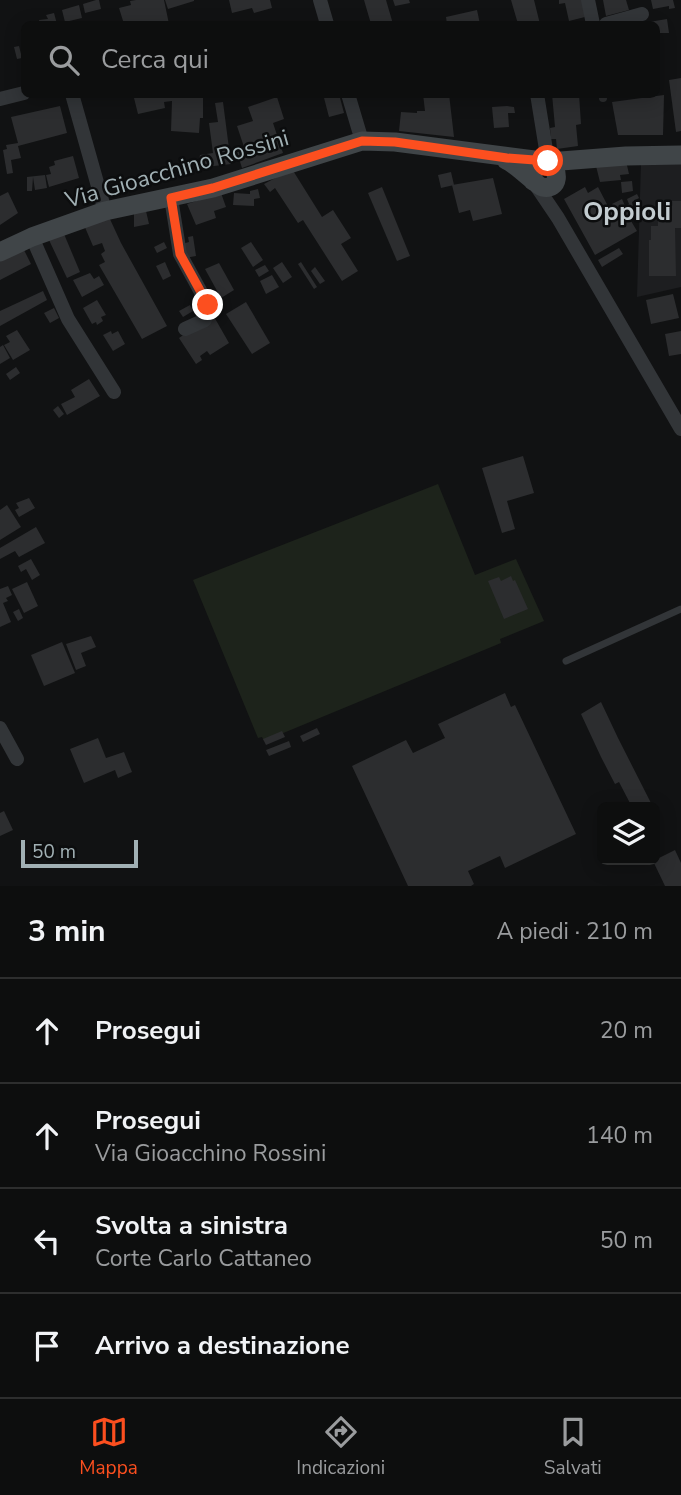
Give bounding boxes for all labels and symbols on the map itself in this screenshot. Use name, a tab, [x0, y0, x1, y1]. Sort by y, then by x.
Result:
street label: Via Gioacchino Rossini	[61, 122, 292, 216]
route start	[532, 145, 563, 176]
district label: Oppioli	[583, 194, 671, 229]
route end	[192, 289, 223, 320]
scale bar	[21, 837, 138, 869]

